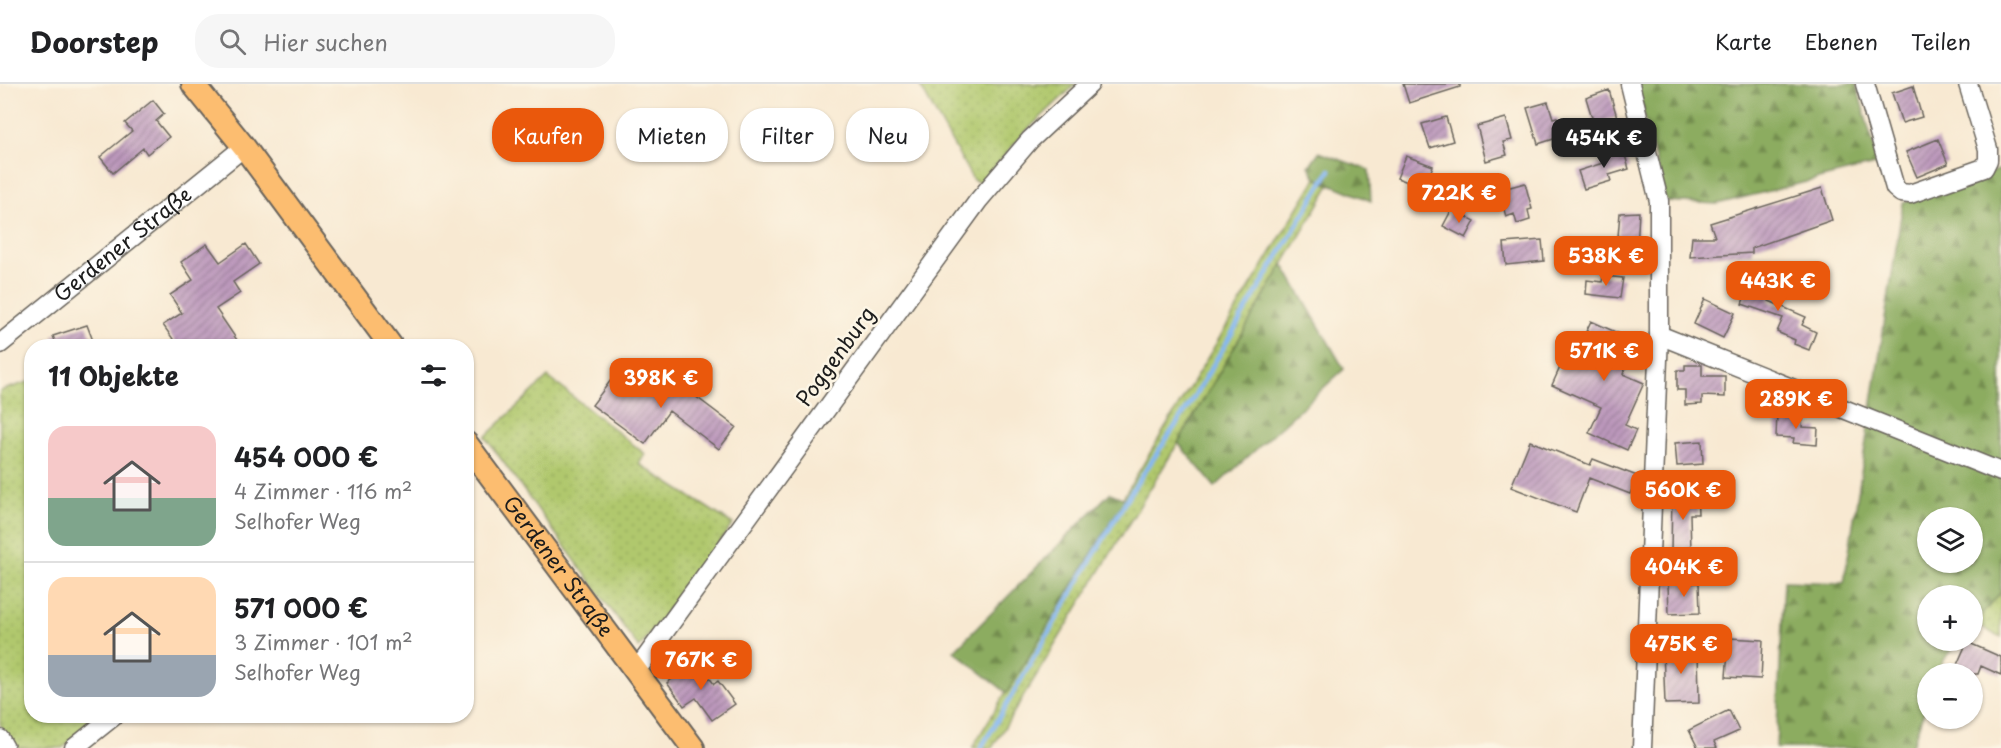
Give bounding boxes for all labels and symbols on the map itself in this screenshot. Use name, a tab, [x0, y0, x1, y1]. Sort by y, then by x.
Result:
pin: 454K €	[1555, 118, 1653, 169]
pin: 722K €	[1410, 173, 1508, 224]
street label: Gerdener Straße	[46, 178, 197, 309]
pin: 538K €	[1557, 236, 1655, 287]
pin: 443K €	[1729, 261, 1827, 312]
street label: Poggenburg	[787, 299, 882, 413]
pin: 571K €	[1555, 331, 1653, 382]
pin: 398K €	[612, 358, 710, 409]
pin: 289K €	[1747, 379, 1845, 430]
pin: 560K €	[1634, 470, 1732, 521]
street label: Gerdener Straße	[496, 488, 623, 643]
pin: 404K €	[1635, 547, 1733, 598]
pin: 475K €	[1632, 624, 1730, 675]
pin: 767K €	[652, 640, 750, 691]

